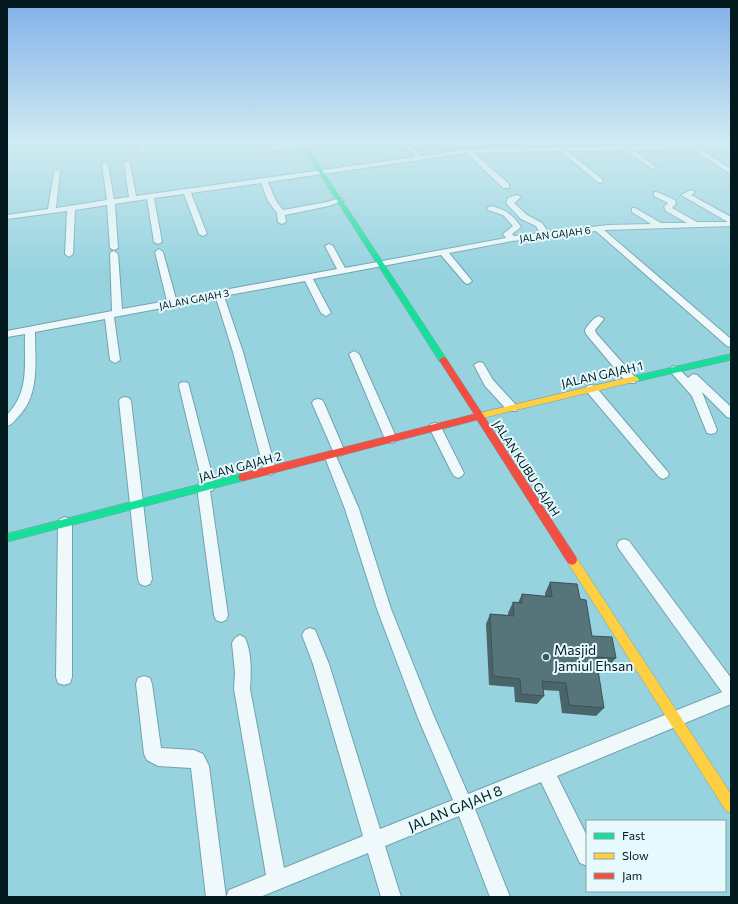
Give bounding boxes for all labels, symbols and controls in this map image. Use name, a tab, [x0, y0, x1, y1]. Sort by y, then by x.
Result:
street label: JALAN GAJAH 6	[519, 224, 591, 244]
street label: JALAN GAJAH 3	[158, 286, 230, 312]
street label: JALAN GAJAH 1	[560, 358, 645, 391]
street label: JALAN KUBU GAJAH	[490, 417, 563, 519]
street label: JALAN GAJAH 2	[197, 448, 283, 485]
place label: Masjid Jamiul Ehsan	[554, 641, 633, 674]
marker: Masjid Jamiul Ehsan	[541, 652, 551, 662]
street label: JALAN GAJAH 8	[405, 781, 505, 835]
legend	[586, 820, 726, 892]
text: Fast	[622, 828, 645, 842]
text: Slow	[622, 848, 649, 862]
text: Jam	[622, 868, 642, 883]

